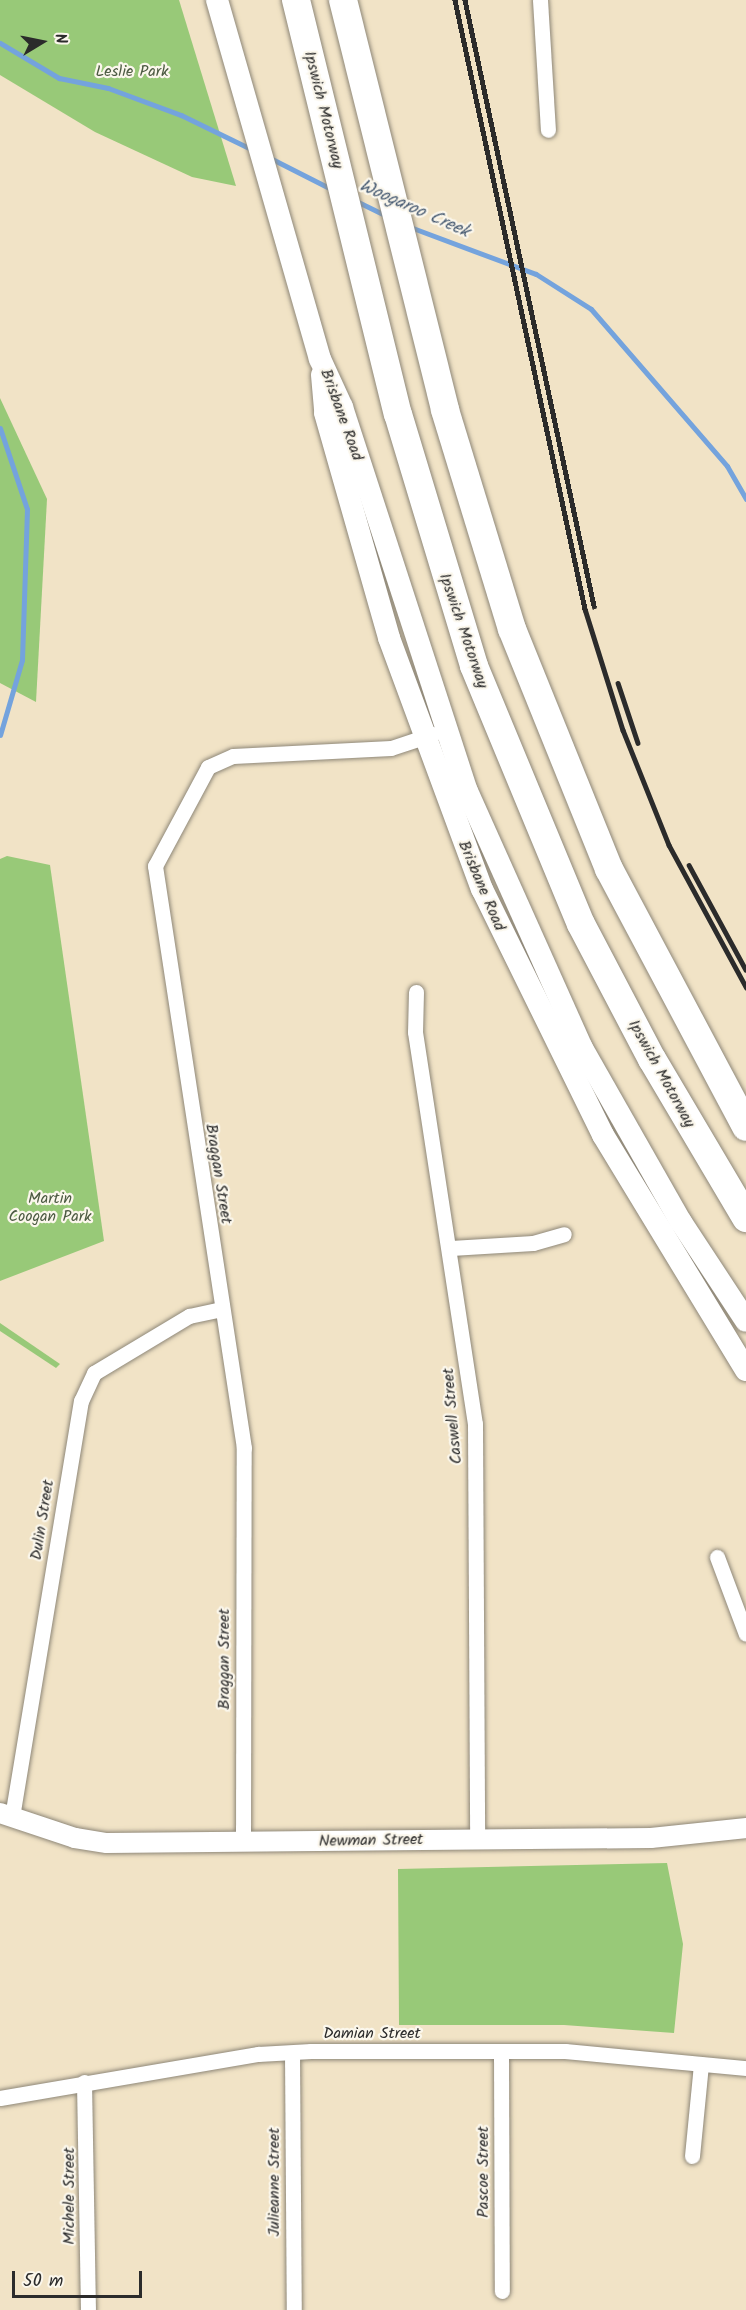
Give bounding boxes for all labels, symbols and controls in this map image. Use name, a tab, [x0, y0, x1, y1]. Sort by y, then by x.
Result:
north arrow	[12, 12, 72, 72]
text: N	[47, 32, 73, 46]
street label: Ipswich Motorway	[299, 49, 347, 171]
park label: Leslie Park	[95, 62, 169, 82]
water label: Woogaroo Creek	[356, 176, 472, 244]
street label: Brisbane Road	[316, 366, 366, 464]
street label: Ipswich Motorway	[434, 571, 492, 691]
street label: Brisbane Road	[453, 838, 509, 934]
street label: Ipswich Motorway	[623, 1017, 699, 1131]
street label: Braggan Street	[201, 1123, 235, 1225]
park label: Martin Coogan Park	[8, 1189, 92, 1227]
street label: Caswell Street	[439, 1367, 467, 1465]
street label: Dulin Street	[27, 1478, 59, 1562]
street label: Braggan Street	[215, 1608, 235, 1710]
street label: Newman Street	[319, 1830, 423, 1852]
street label: Damian Street	[323, 2024, 421, 2044]
street label: Pascoe Street	[474, 2126, 494, 2218]
street label: Julieanne Street	[265, 2128, 285, 2236]
street label: Michele Street	[60, 2147, 80, 2245]
scale bar	[15, 2259, 146, 2297]
text: 50 m	[23, 2267, 63, 2296]

